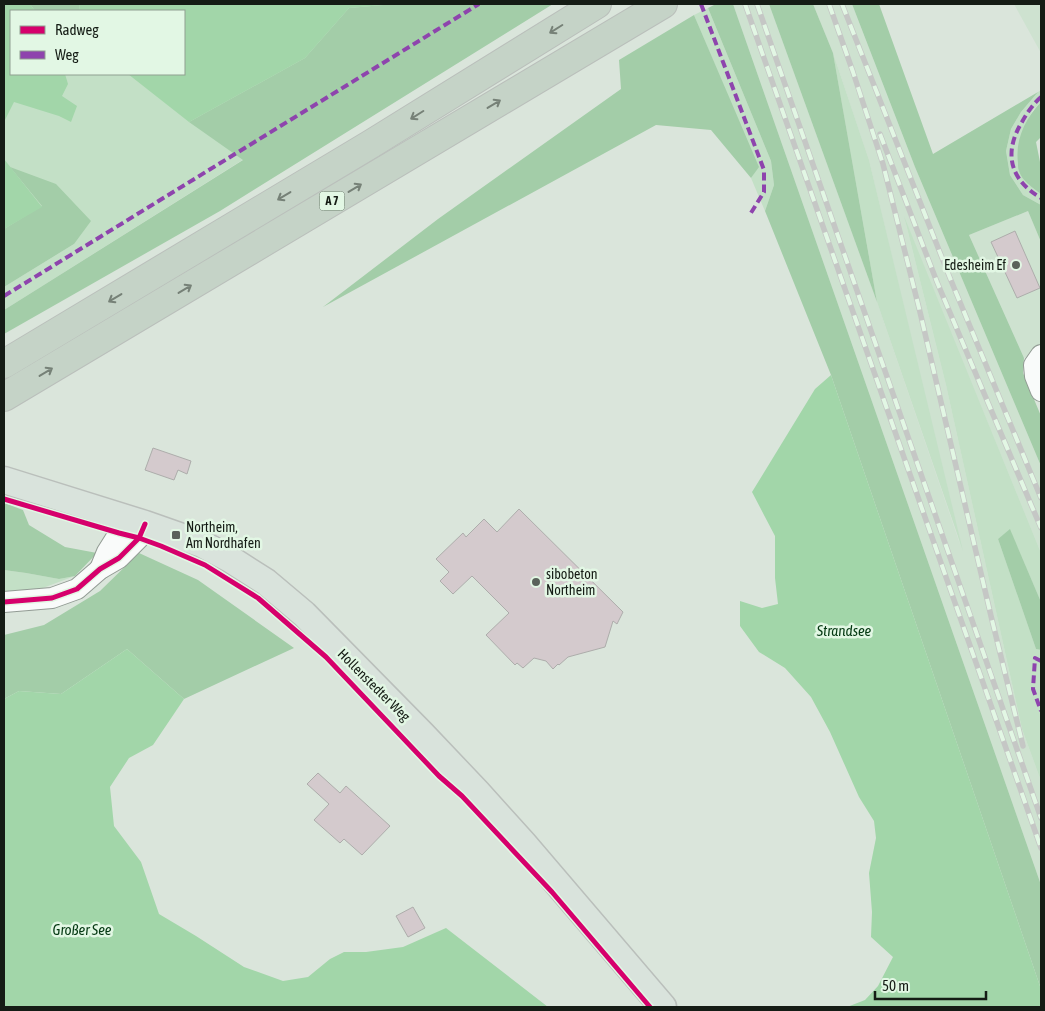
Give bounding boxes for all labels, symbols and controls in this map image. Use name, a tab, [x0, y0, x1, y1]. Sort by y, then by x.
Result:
legend	[10, 10, 185, 75]
text: Radweg	[55, 21, 99, 38]
one-way arrow	[549, 25, 563, 35]
text: Weg	[55, 46, 79, 63]
one-way arrow	[487, 99, 501, 109]
one-way arrow	[411, 110, 425, 120]
one-way arrow	[347, 182, 361, 192]
one-way arrow	[278, 191, 292, 201]
road number: A 7	[320, 192, 344, 210]
place label: Edesheim Ef	[944, 257, 1006, 273]
marker: Edesheim Ef	[1010, 259, 1022, 271]
one-way arrow	[178, 283, 192, 293]
one-way arrow	[108, 293, 122, 303]
one-way arrow	[38, 367, 52, 377]
place label: Northeim, Am Nordhafen	[186, 519, 261, 551]
marker: Northeim, Am Nordhafen	[170, 529, 182, 541]
place label: sibobeton Northeim	[546, 566, 598, 598]
marker: sibobeton Northeim	[530, 576, 542, 588]
water label: Strandsee	[816, 622, 871, 639]
street label: Hollenstedter Weg	[335, 646, 413, 724]
water label: Großer See	[53, 921, 112, 938]
scale bar	[875, 968, 986, 1000]
text: 50 m	[882, 977, 909, 994]

